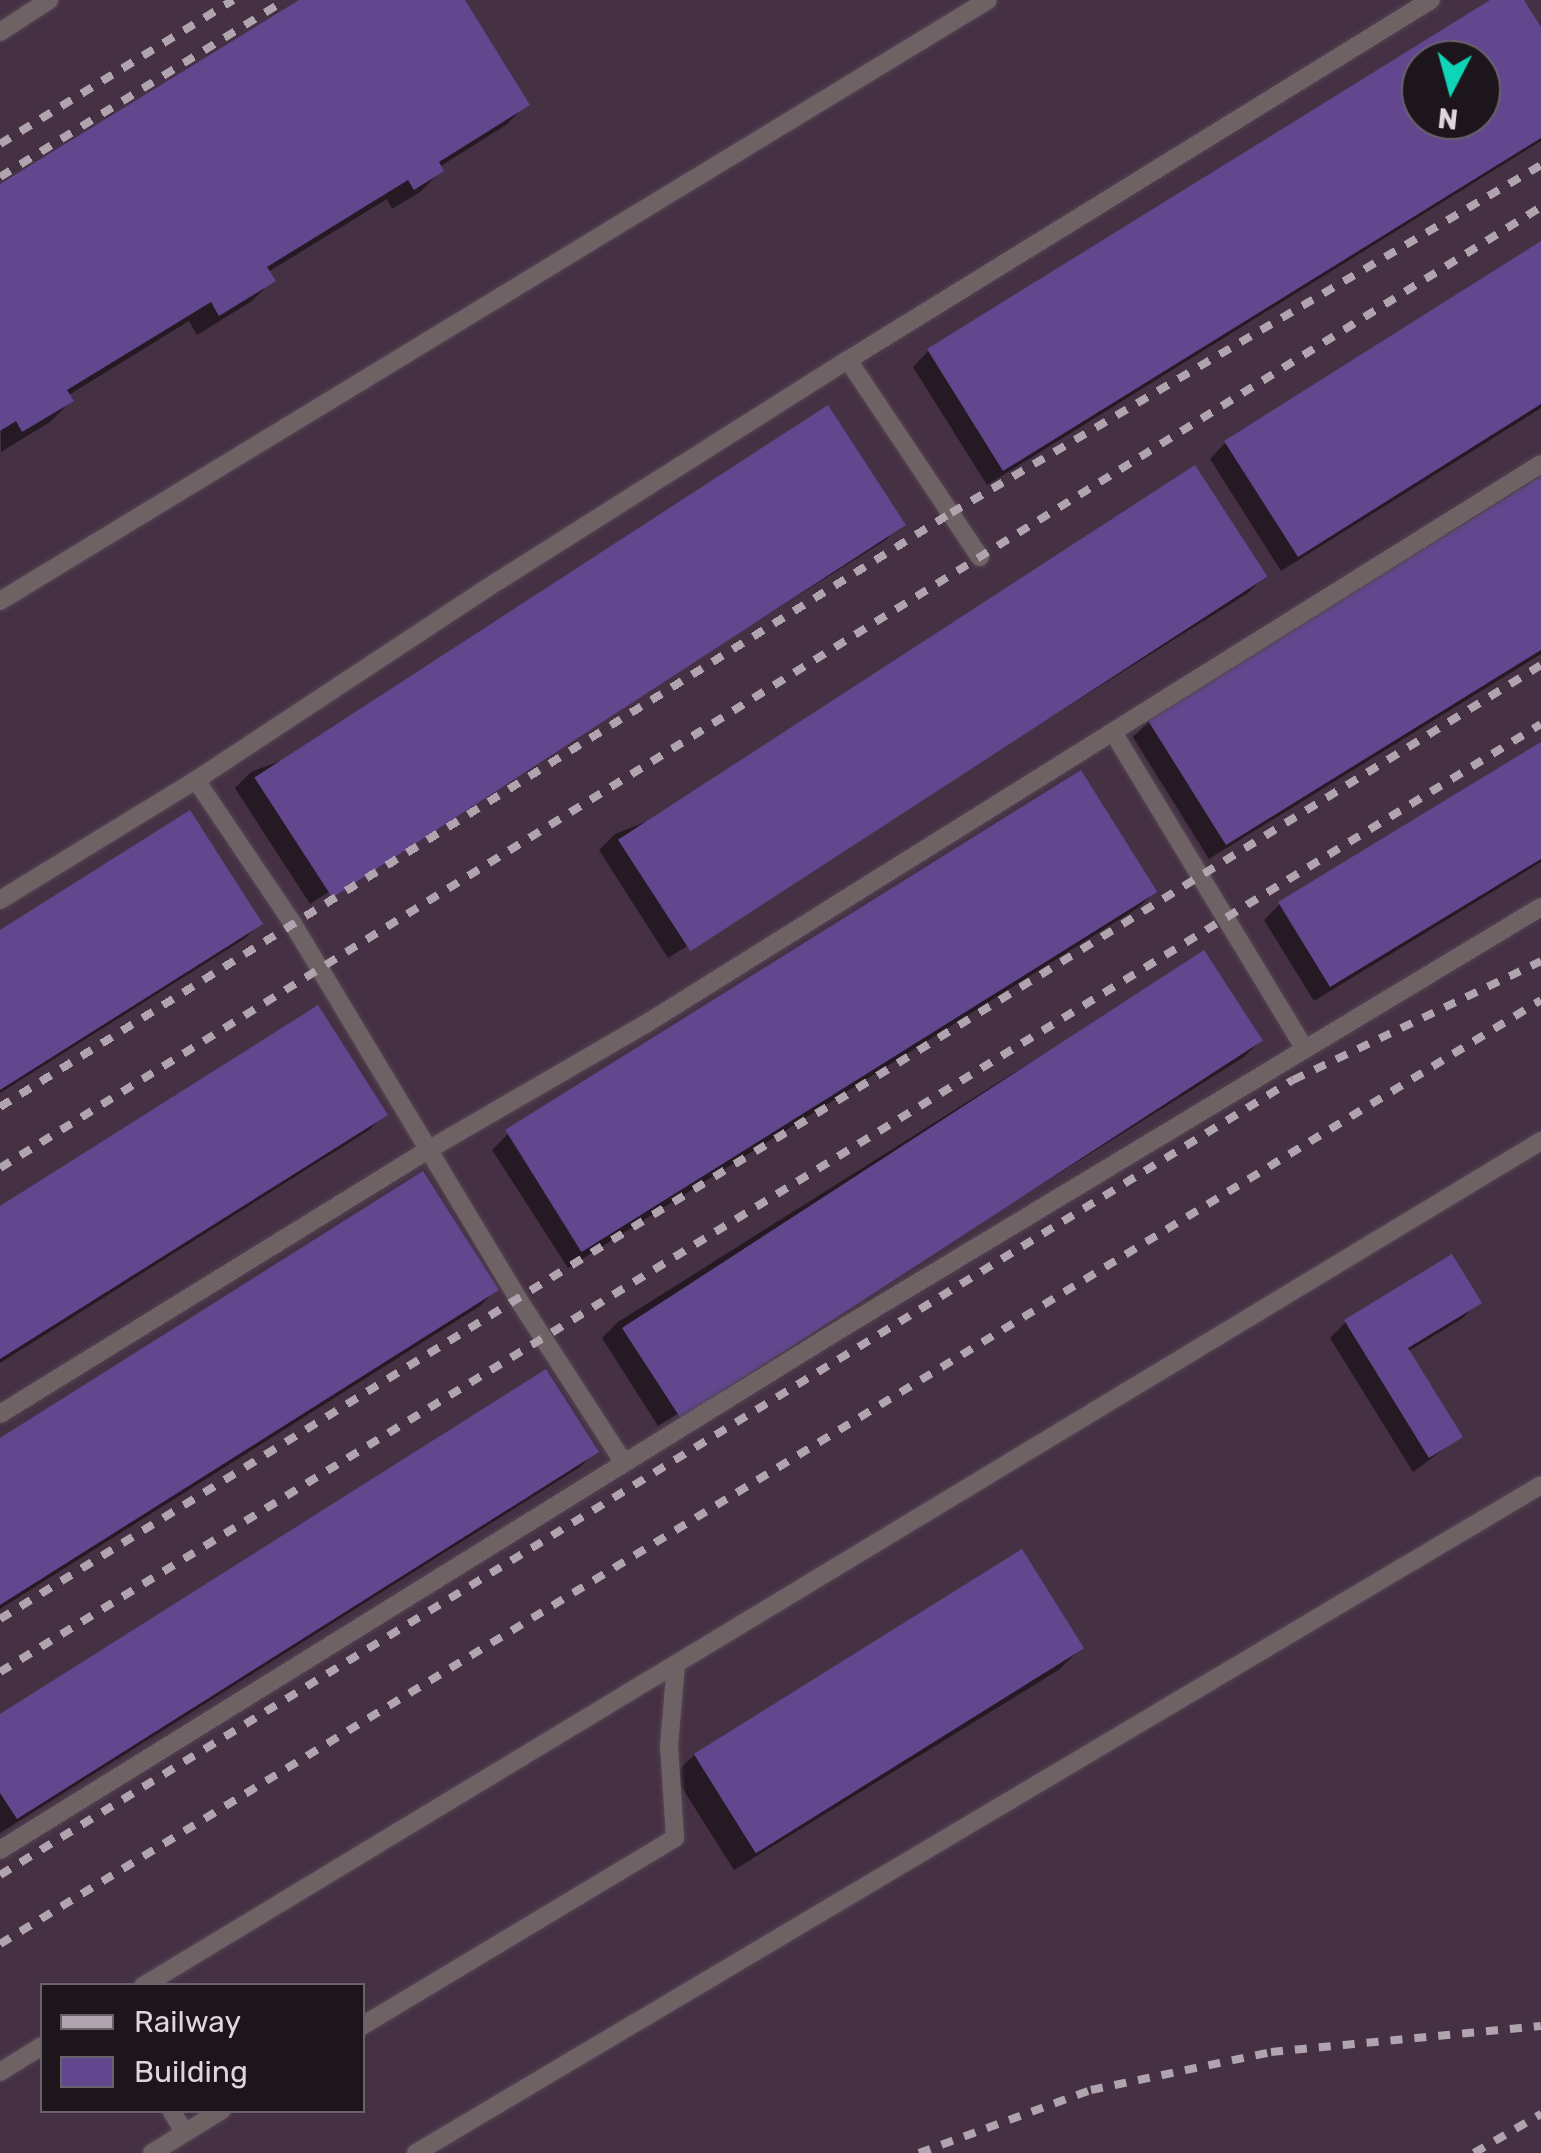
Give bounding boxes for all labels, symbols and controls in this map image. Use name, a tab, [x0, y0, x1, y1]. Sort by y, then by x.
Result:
north arrow	[1401, 40, 1501, 140]
text: N	[1436, 101, 1460, 136]
legend	[40, 1983, 365, 2113]
text: Railway	[134, 2004, 241, 2040]
text: Building	[134, 2054, 248, 2090]

